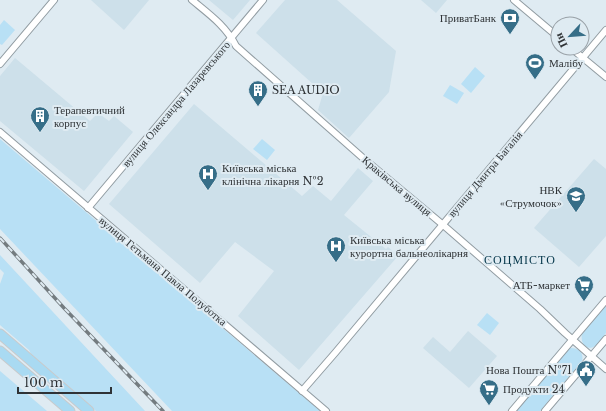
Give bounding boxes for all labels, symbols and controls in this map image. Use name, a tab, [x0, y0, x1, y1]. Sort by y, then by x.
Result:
bank icon: ПриватБанк	[499, 7, 521, 35]
place label: ПриватБанк	[440, 11, 497, 25]
north arrow	[550, 16, 590, 56]
text: Пн	[551, 30, 571, 50]
street label: вулиця Олександра Лазаревського	[119, 38, 233, 170]
sports icon: Малібу	[524, 52, 546, 80]
place label: Малібу	[549, 56, 583, 70]
building icon: SEA AUDIO	[247, 79, 269, 107]
place label: SEA AUDIO	[272, 83, 340, 97]
place label: Терапевтичний корпус	[54, 103, 125, 130]
building icon: Терапевтичний корпус	[29, 105, 51, 133]
street label: вулиця Дмитра Багалія	[445, 128, 525, 220]
street label: Краківська вулиця	[359, 153, 435, 219]
place label: Київська міська клінічна лікарня №2	[222, 161, 324, 188]
hospital icon: Київська міська клінічна лікарня №2	[197, 163, 219, 191]
place label: НВК «Струмочок»	[500, 183, 563, 210]
school or university icon: НВК «Струмочок»	[565, 185, 587, 213]
street label: вулиця Гетьмана Павла Полуботка	[96, 213, 230, 329]
place label: Київська міська курортна бальнеолікарня	[350, 233, 468, 260]
hospital icon: Київська міська курортна бальнеолікарня	[325, 235, 347, 263]
district label: СОЦМІСТО	[484, 252, 556, 267]
supermarket icon: АТБ-маркет	[573, 274, 595, 302]
place label: АТБ-маркет	[513, 278, 570, 292]
public building icon: Нова Пошта №71	[575, 359, 597, 387]
place label: Нова Пошта №71	[486, 363, 572, 377]
scale bar	[18, 369, 111, 395]
text: 100 m	[24, 375, 63, 390]
supermarket icon: Продукти 24	[478, 378, 500, 406]
place label: Продукти 24	[503, 382, 565, 396]

